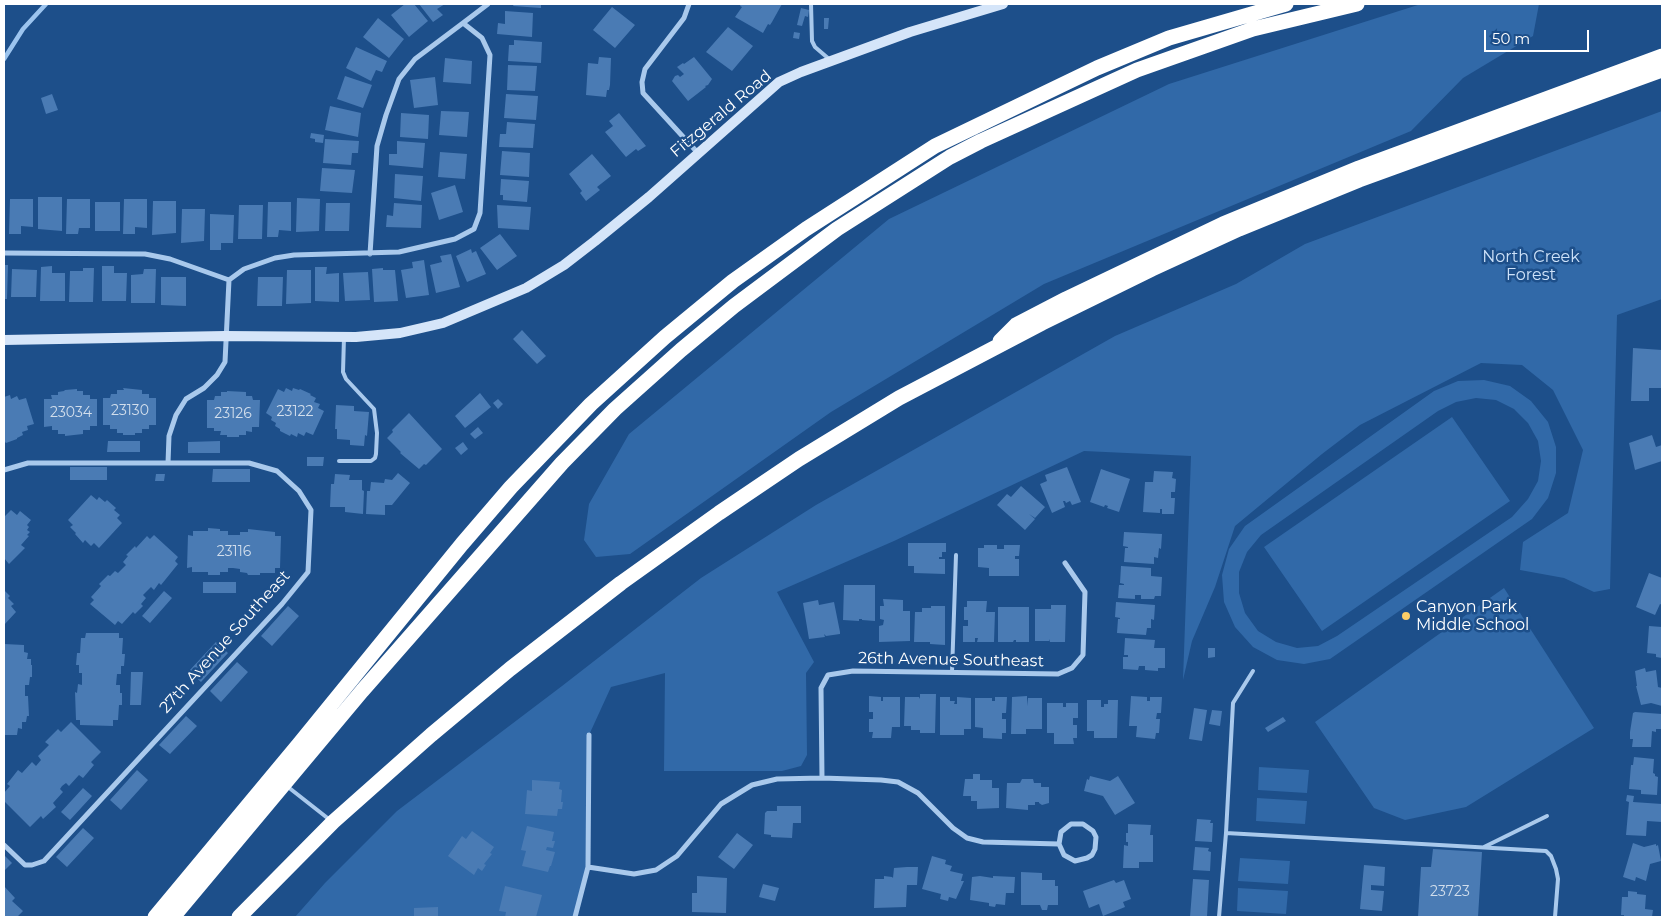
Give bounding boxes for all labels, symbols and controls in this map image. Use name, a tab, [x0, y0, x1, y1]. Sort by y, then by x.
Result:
scale bar	[1486, 20, 1591, 52]
text: 50 m	[1492, 29, 1530, 48]
street label: Fitzgerald Road	[667, 66, 775, 162]
park label: North Creek Forest	[1482, 247, 1580, 285]
house number: 23130	[111, 403, 149, 419]
house number: 23122	[277, 404, 313, 420]
house number: 23034	[50, 405, 92, 421]
house number: 23126	[214, 406, 252, 422]
house number: 23116	[217, 544, 251, 560]
street label: 27th Avenue Southeast	[156, 567, 294, 717]
place label: Canyon Park Middle School	[1416, 597, 1529, 635]
marker: Canyon Park Middle School	[1400, 610, 1412, 622]
street label: 26th Avenue Southeast	[858, 649, 1044, 671]
house number: 23723	[1430, 884, 1470, 900]

